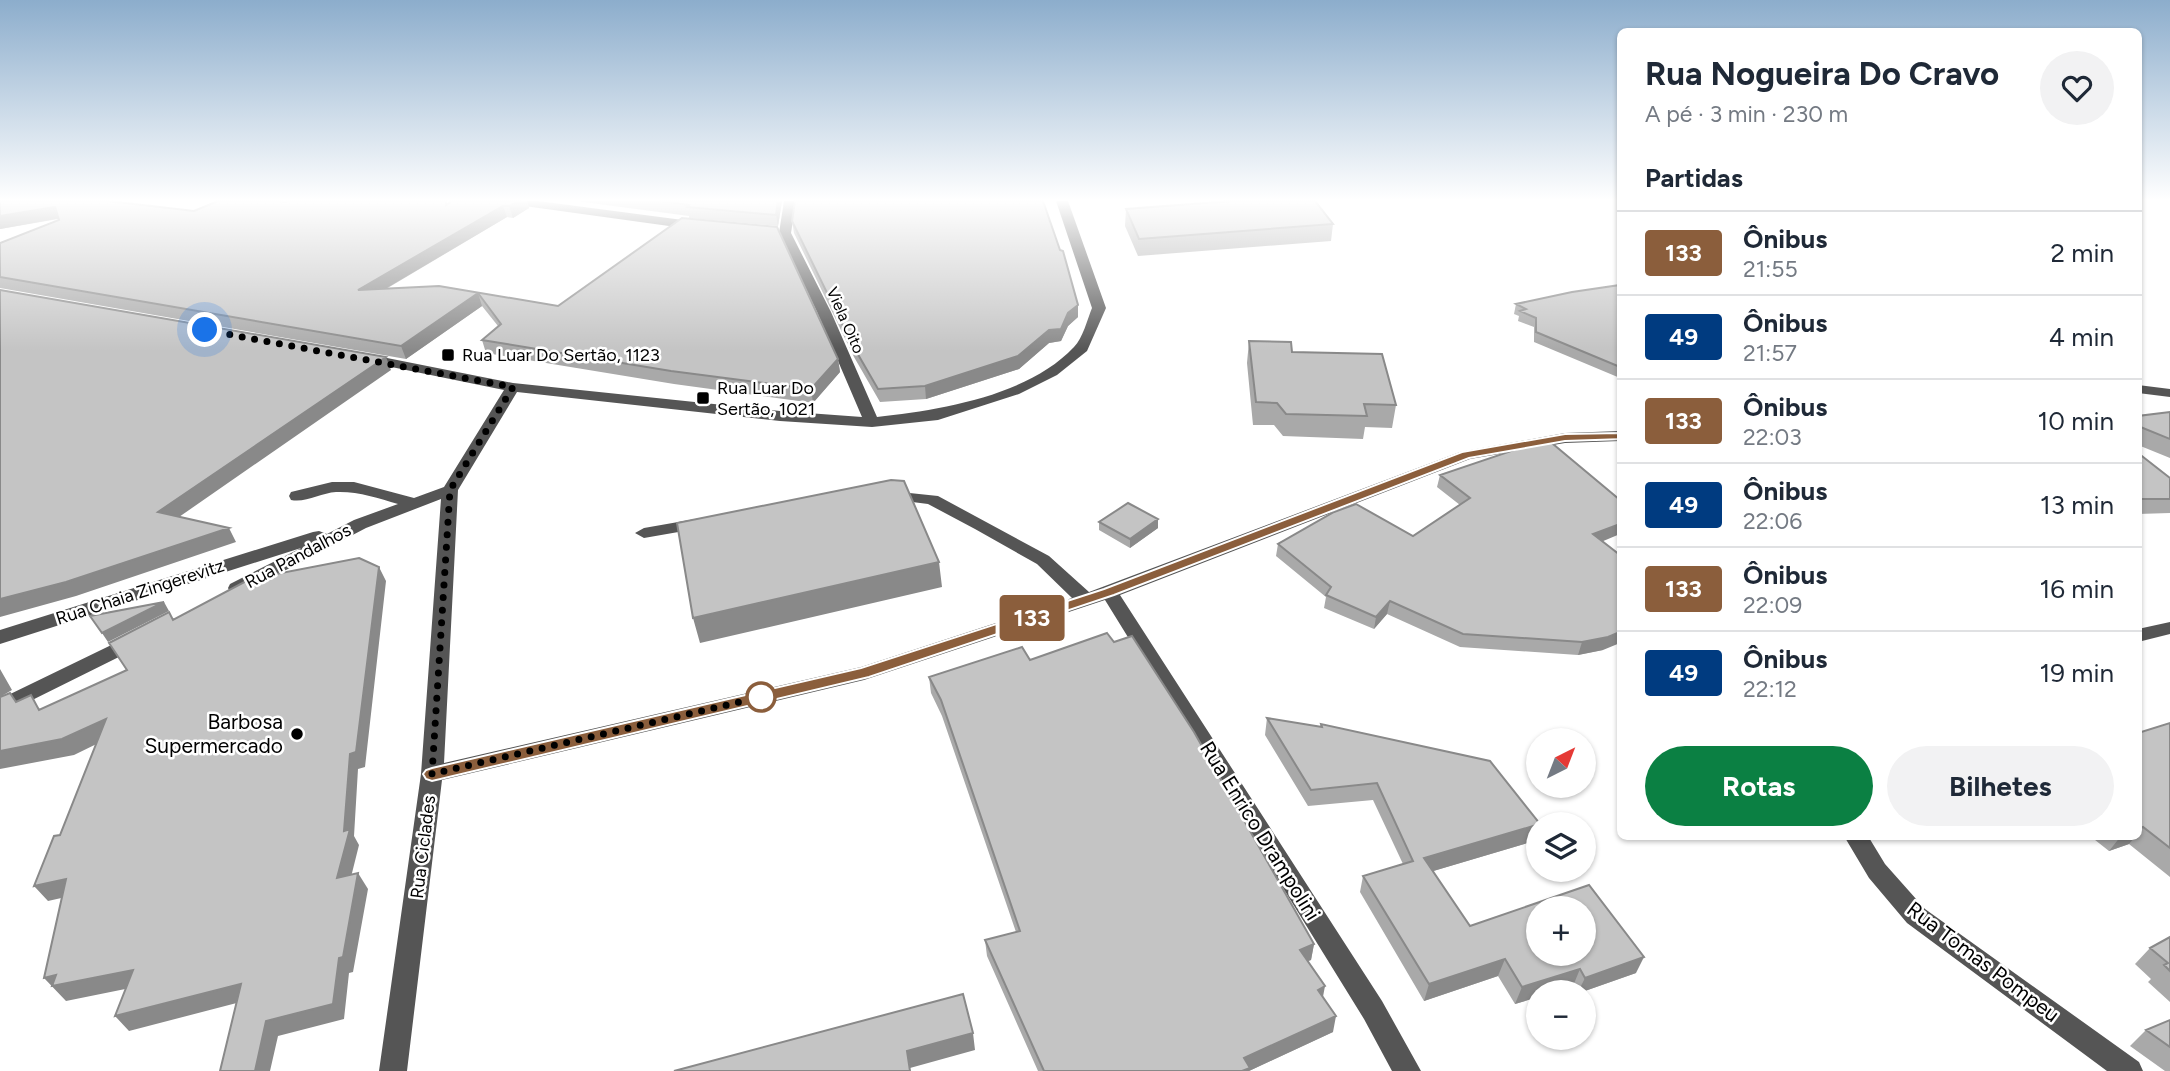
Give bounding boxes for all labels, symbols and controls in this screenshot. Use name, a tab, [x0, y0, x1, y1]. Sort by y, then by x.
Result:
button: heart	[2040, 51, 2114, 125]
text: Rua Nogueira Do Cravo	[1645, 54, 1999, 93]
text: A pé · 3 min · 230 m	[1645, 100, 1848, 128]
text: Partidas	[1645, 162, 1743, 194]
text: Ônibus	[1743, 223, 1827, 255]
text: 2 min	[2050, 237, 2114, 269]
text: 133	[1665, 238, 1702, 267]
text: 21:55	[1743, 255, 1798, 283]
street label: Viela Oito	[823, 284, 869, 356]
text: Ônibus	[1743, 307, 1827, 339]
your location	[187, 312, 222, 347]
text: 4 min	[2049, 321, 2114, 353]
text: 49	[1669, 322, 1698, 351]
text: 21:57	[1743, 339, 1797, 367]
place label: Rua Luar Do Sertão, 1123	[462, 344, 660, 366]
marker: Rua Luar Do Sertão, 1123	[440, 347, 456, 363]
place label: Rua Luar Do Sertão, 1021	[717, 377, 815, 420]
marker: Rua Luar Do Sertão, 1021	[695, 390, 711, 406]
text: Ônibus	[1743, 391, 1827, 423]
text: 10 min	[2038, 405, 2114, 437]
text: 133	[1665, 406, 1702, 435]
text: 22:03	[1743, 423, 1802, 451]
text: Ônibus	[1743, 475, 1827, 507]
text: 13 min	[2040, 489, 2114, 521]
text: 49	[1669, 490, 1698, 519]
text: 22:06	[1743, 507, 1802, 535]
street label: Rua Pandalhos	[241, 519, 355, 593]
street label: Rua Chaia Zingerevitz	[53, 554, 227, 630]
text: Ônibus	[1743, 559, 1827, 591]
text: 16 min	[2039, 573, 2114, 605]
text: 133	[1665, 574, 1702, 603]
text: 22:09	[1743, 591, 1802, 619]
line badge: 133	[992, 595, 1072, 641]
text: 133	[1014, 603, 1050, 632]
text: Ônibus	[1743, 643, 1827, 675]
text: 19 min	[2039, 657, 2114, 689]
text: 49	[1669, 658, 1698, 687]
text: 22:12	[1743, 675, 1797, 703]
unlabelled marker	[746, 682, 776, 712]
place label: Barbosa Supermercado	[144, 709, 283, 758]
marker: Barbosa Supermercado	[289, 726, 305, 742]
north arrow	[1526, 728, 1596, 798]
map controls	[1526, 728, 1596, 1050]
street label: Rua Enrico Drampolini	[1195, 737, 1326, 925]
button: Rotas	[1645, 746, 1873, 826]
button: Bilhetes	[1887, 746, 2114, 826]
street label: Rua Ciclades	[406, 794, 440, 900]
button: layers	[1526, 812, 1596, 882]
button: +	[1526, 896, 1596, 966]
street label: Rua Tomas Pompeu	[1902, 896, 2064, 1027]
button: −	[1526, 980, 1596, 1050]

